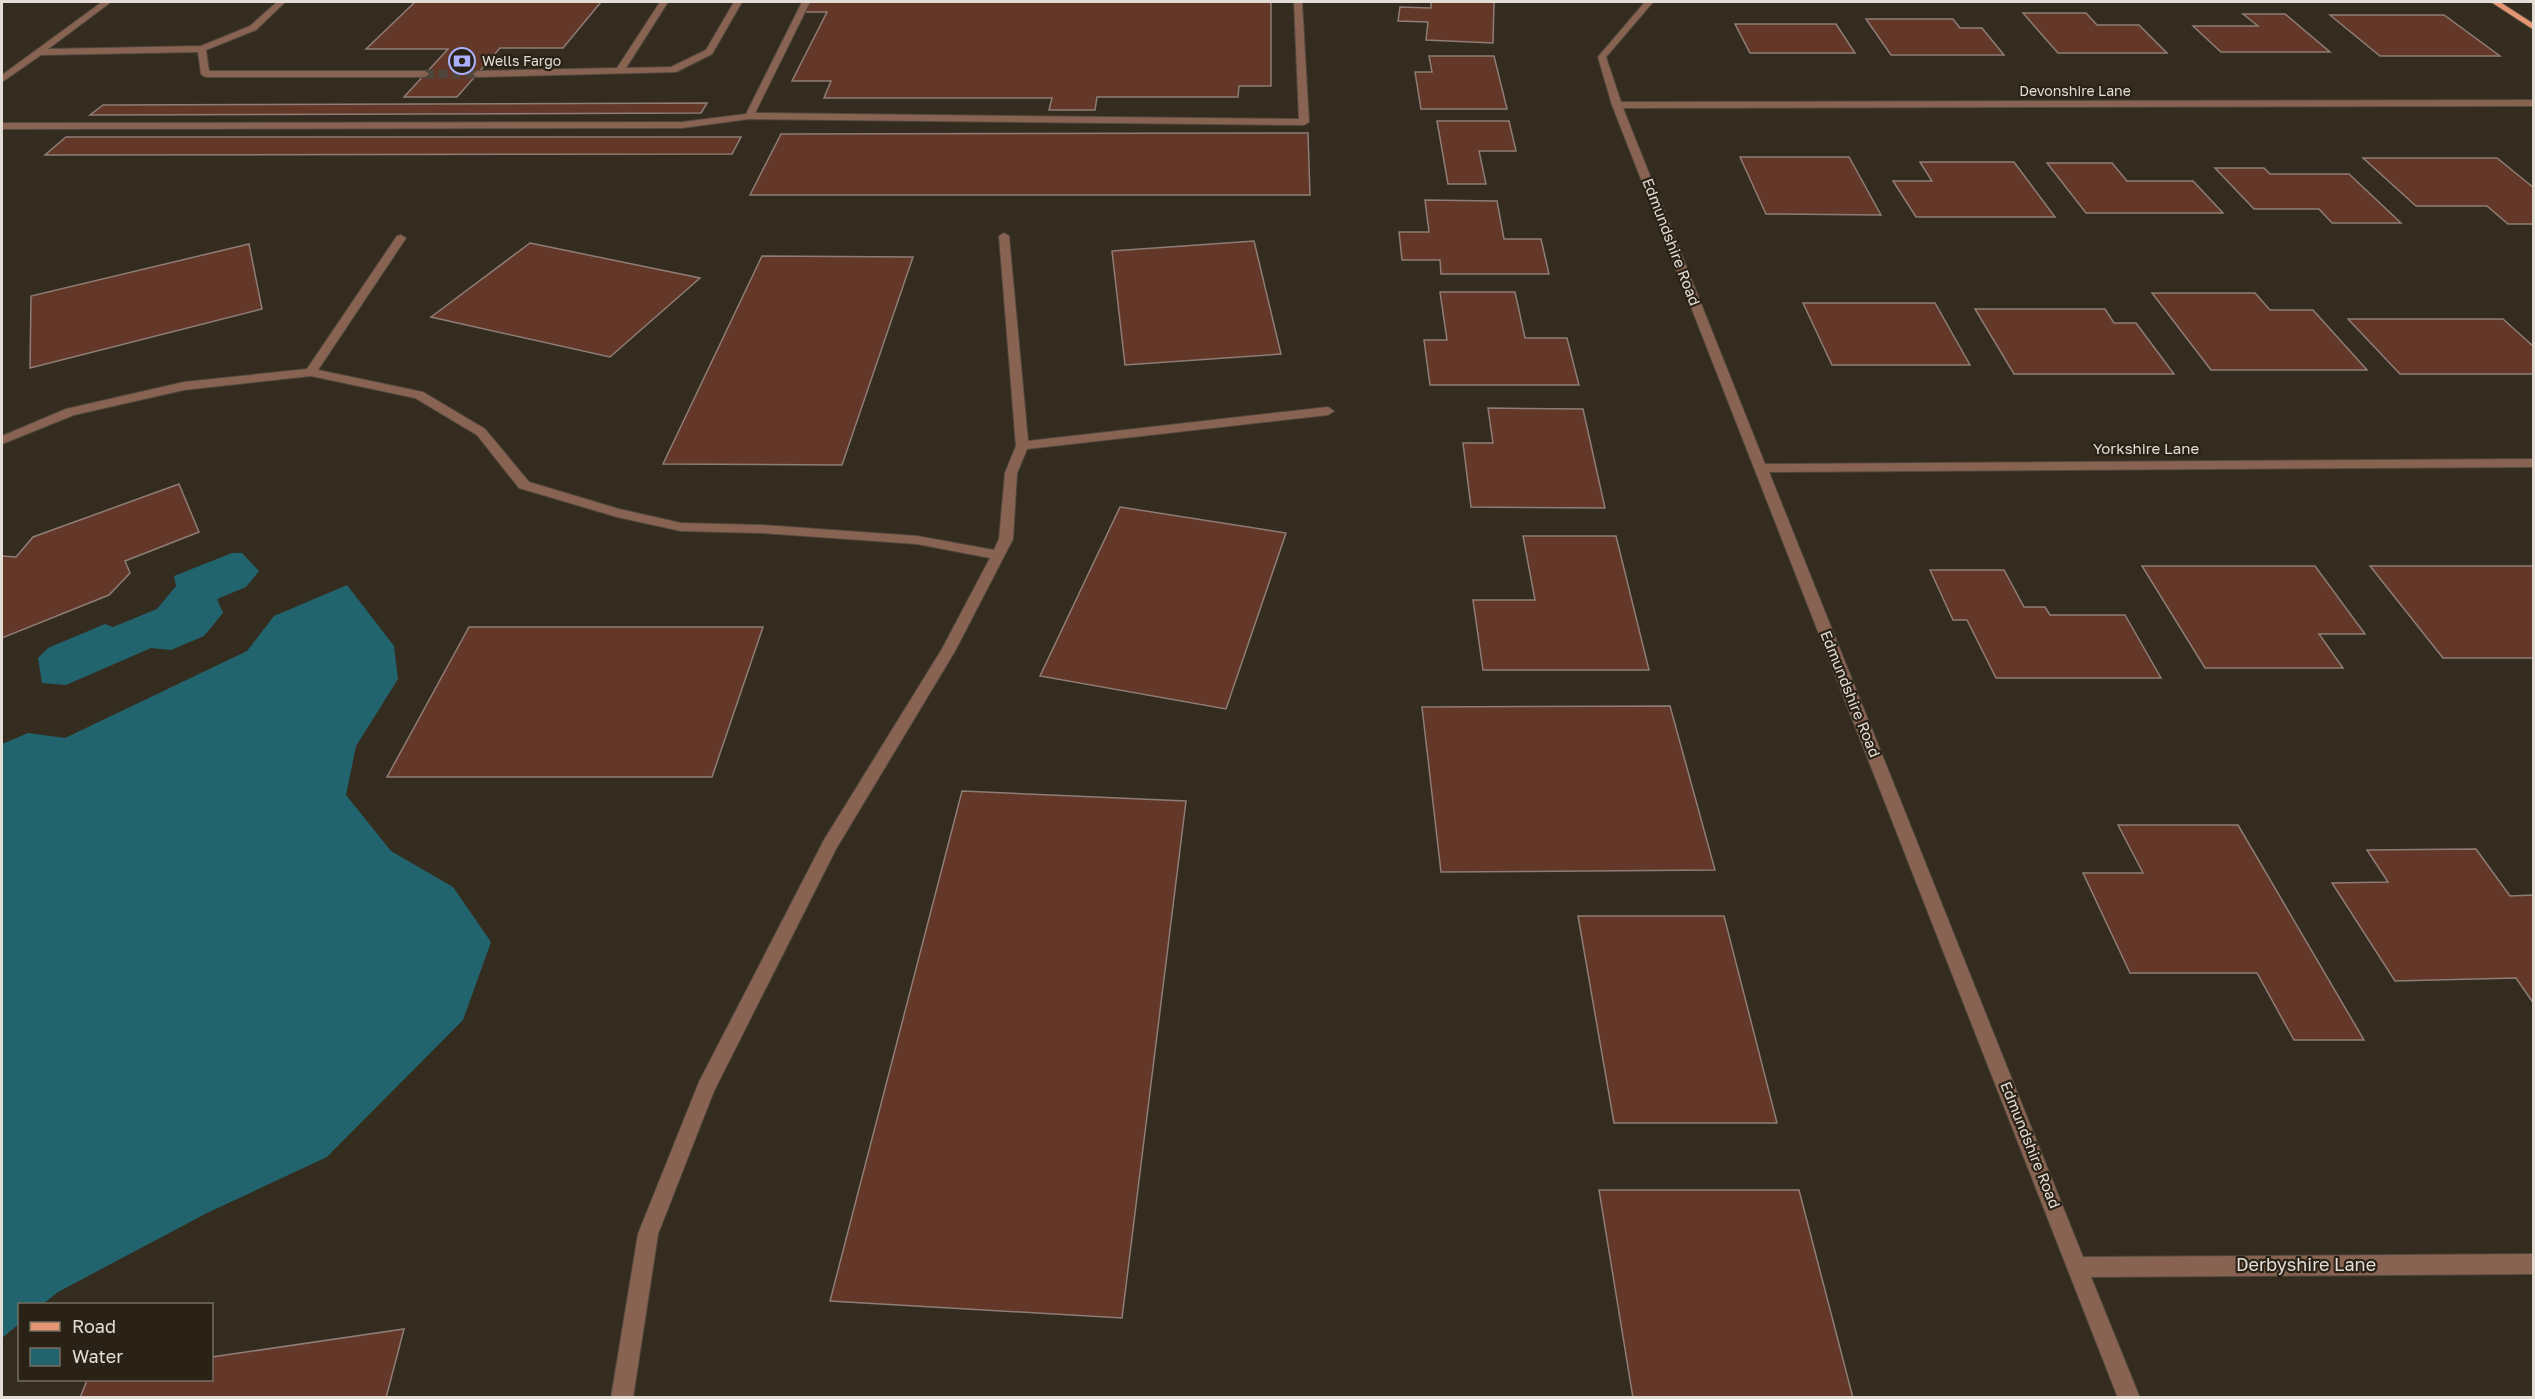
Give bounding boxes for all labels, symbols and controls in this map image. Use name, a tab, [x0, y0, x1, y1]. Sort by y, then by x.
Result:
bank icon: Wells Fargo	[447, 46, 477, 76]
place label: Wells Fargo	[482, 52, 561, 69]
street label: Devonshire Lane	[2019, 82, 2131, 99]
street label: Edmundshire Road	[1639, 175, 1705, 308]
street label: Yorkshire Lane	[2093, 439, 2199, 457]
street label: Edmundshire Road	[1817, 628, 1885, 760]
street label: Edmundshire Road	[1997, 1079, 2065, 1211]
street label: Derbyshire Lane	[2236, 1253, 2376, 1275]
legend	[18, 1303, 213, 1381]
text: Road	[72, 1315, 116, 1337]
text: Water	[72, 1345, 123, 1367]

